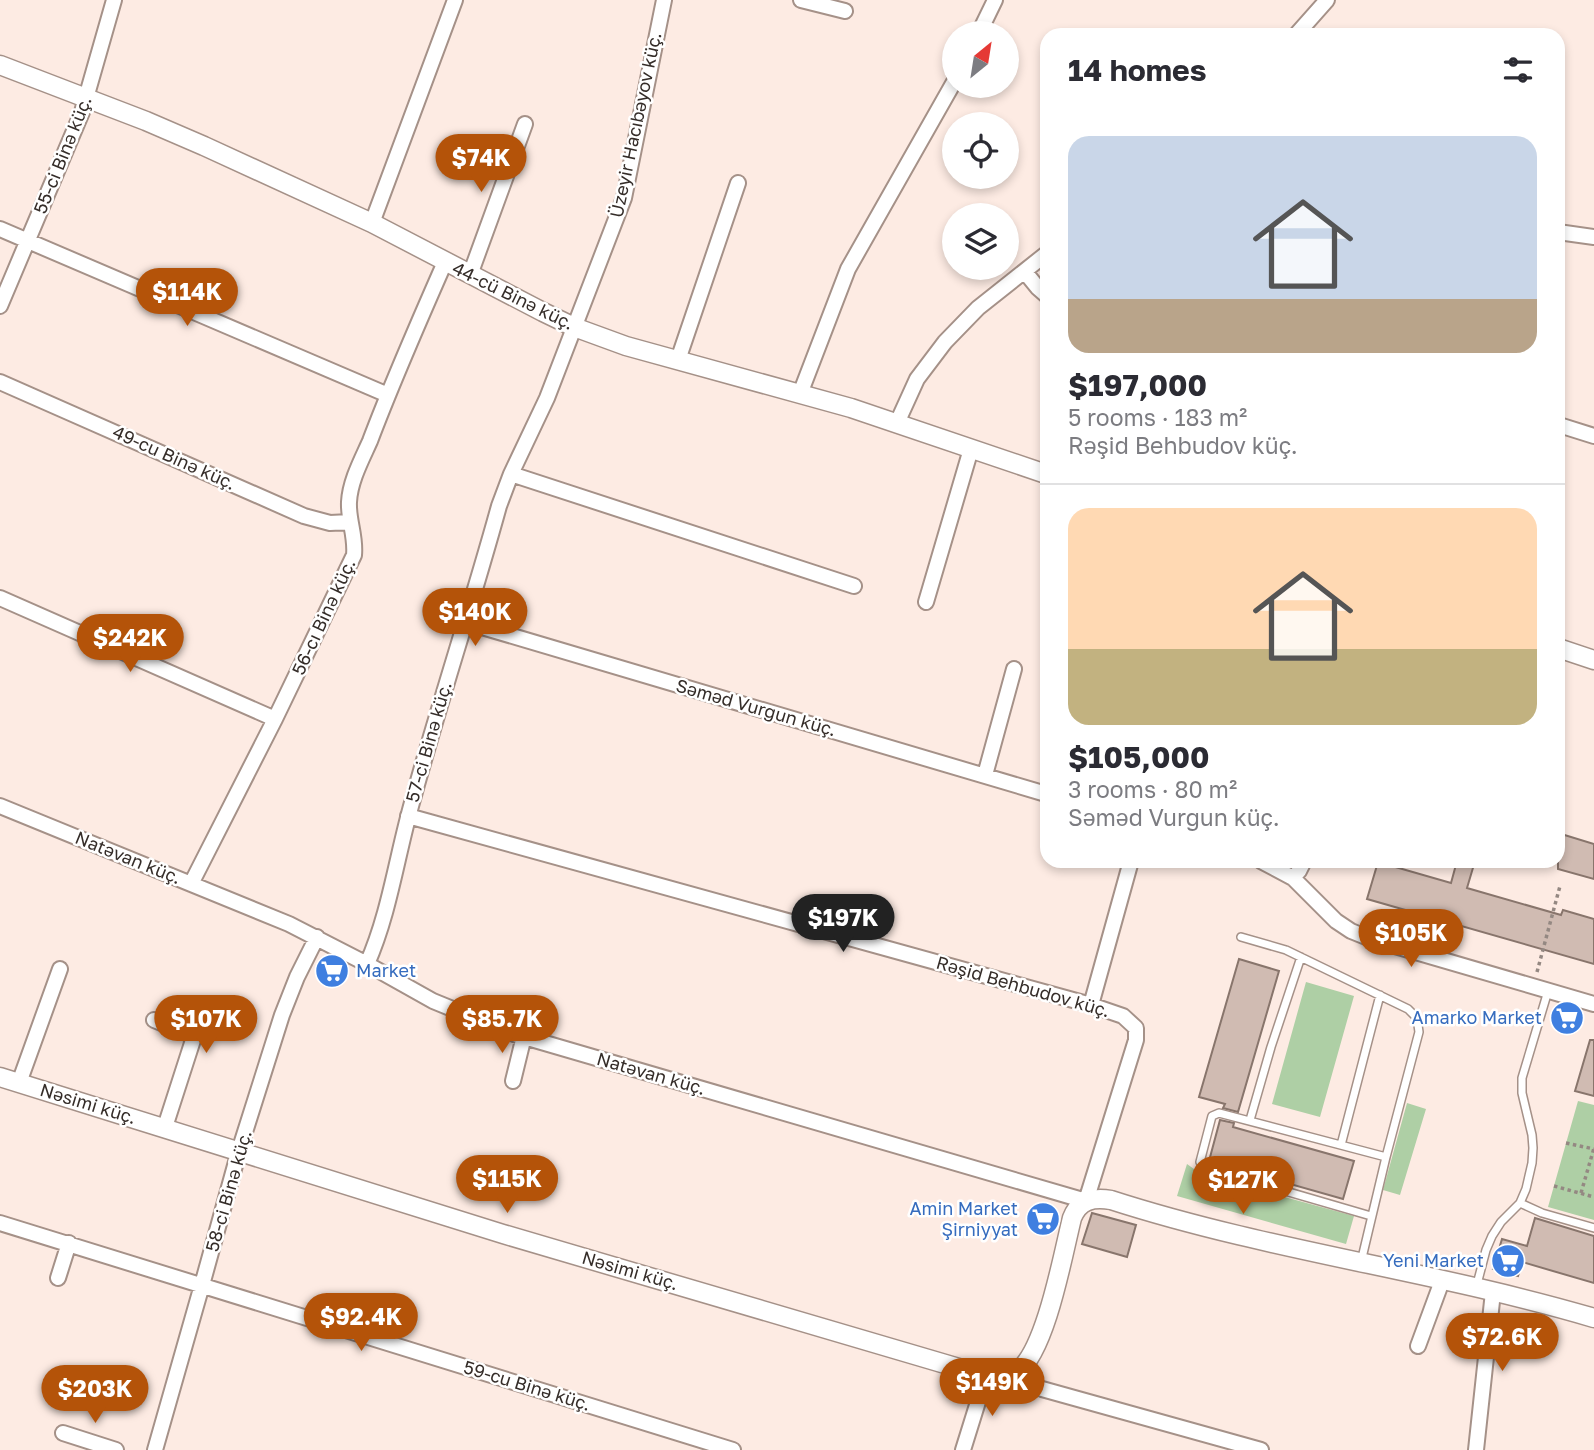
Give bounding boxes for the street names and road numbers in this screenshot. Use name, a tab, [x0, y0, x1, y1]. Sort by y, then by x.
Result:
street label: Üzeyir Hacıbəyov küç.	[605, 30, 665, 220]
street label: 55-ci Binə küç.	[28, 92, 96, 217]
street label: 44-cü Binə küç.	[449, 256, 578, 334]
street label: 49-cu Binə küç.	[110, 420, 239, 494]
street label: 56-cı Binə küç.	[287, 555, 360, 678]
street label: Səməd Vurğun küç.	[674, 674, 839, 740]
street label: 57-ci Binə küç.	[400, 679, 456, 805]
street label: Natəvan küç.	[72, 826, 184, 888]
street label: Rəşid Behbudov küç.	[934, 951, 1113, 1021]
street label: Natəvan küç.	[594, 1047, 708, 1099]
street label: Nəsimi küç.	[38, 1078, 139, 1128]
street label: 58-ci Binə küç.	[200, 1127, 256, 1254]
street label: Nəsimi küç.	[580, 1246, 681, 1294]
street label: 59-cu Binə küç.	[461, 1355, 594, 1415]

